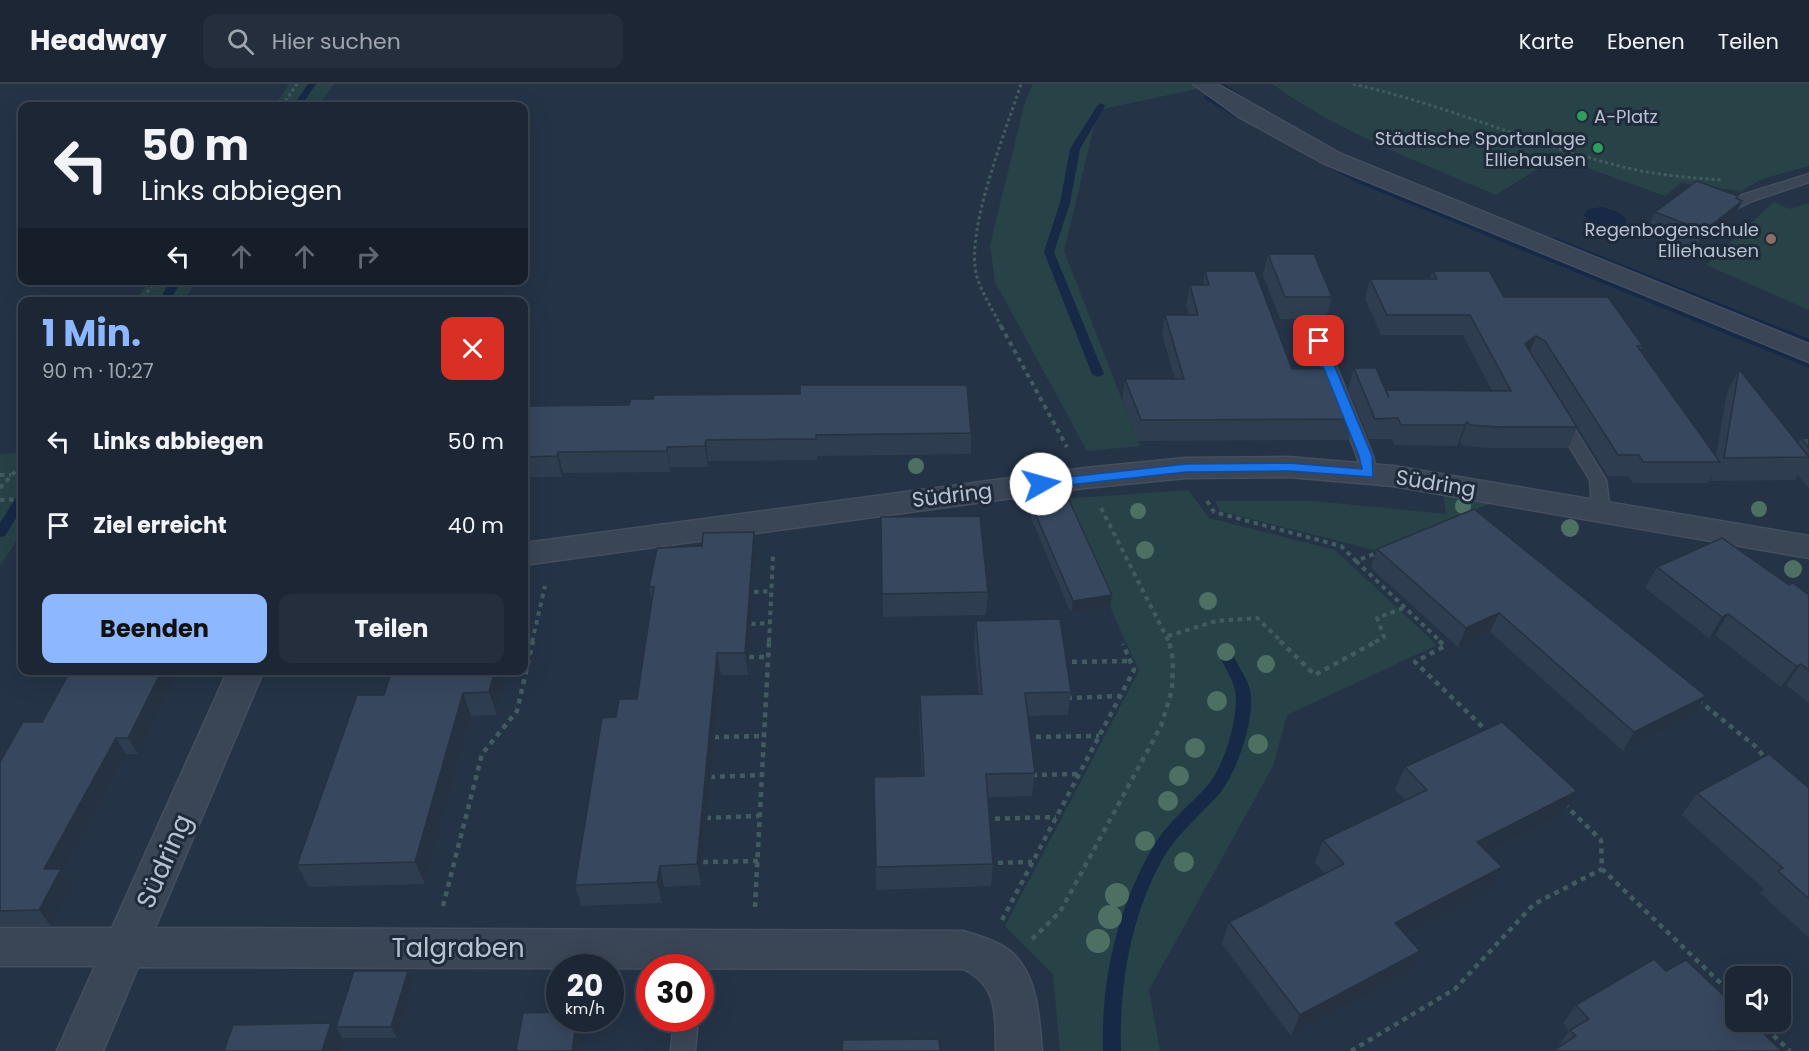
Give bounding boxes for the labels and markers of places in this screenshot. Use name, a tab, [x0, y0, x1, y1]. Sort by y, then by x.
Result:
place label: A-Platz	[1594, 104, 1658, 129]
marker: A-Platz	[1575, 109, 1589, 123]
place label: Städtische Sportanlage Elliehausen	[1375, 126, 1586, 172]
marker: Städtische Sportanlage Elliehausen	[1591, 141, 1605, 155]
place label: Regenbogenschule Elliehausen	[1585, 217, 1759, 263]
marker: Regenbogenschule Elliehausen	[1764, 232, 1778, 246]
pin	[1293, 315, 1344, 366]

